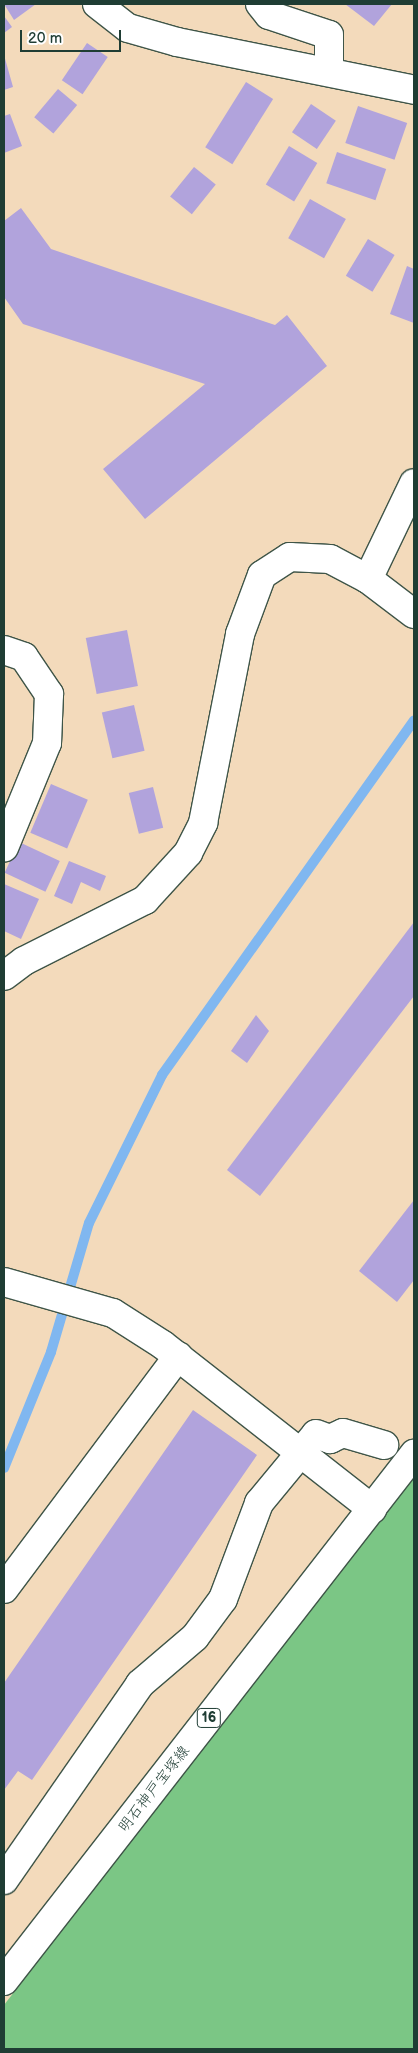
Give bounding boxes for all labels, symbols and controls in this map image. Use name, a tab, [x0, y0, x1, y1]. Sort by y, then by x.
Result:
scale bar	[22, 20, 124, 52]
text: 20 m	[28, 29, 62, 48]
road number: 16	[196, 1706, 222, 1730]
street label: 明石神戸宝塚線	[115, 1742, 193, 1836]

